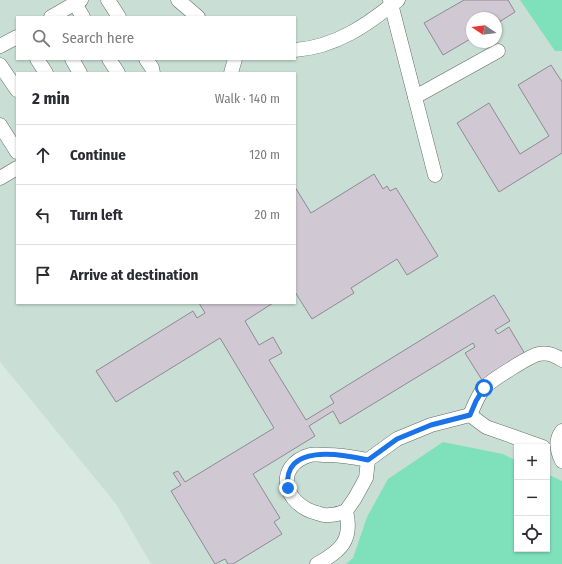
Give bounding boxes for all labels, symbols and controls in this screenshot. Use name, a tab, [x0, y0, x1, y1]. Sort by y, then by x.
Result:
north arrow	[466, 12, 502, 48]
search box	[16, 16, 296, 60]
icon: search	[30, 27, 52, 49]
text: Search here	[62, 29, 134, 47]
text: 2 min	[32, 88, 70, 109]
text: Walk · 140 m	[215, 91, 280, 106]
icon: ahead	[32, 144, 54, 166]
text: Continue	[70, 146, 126, 164]
text: 120 m	[249, 147, 280, 162]
icon: left	[32, 204, 54, 226]
text: Turn left	[70, 206, 123, 224]
text: 20 m	[254, 207, 280, 222]
icon: arrive	[32, 264, 54, 286]
text: Arrive at destination	[70, 266, 198, 284]
route start	[475, 379, 493, 397]
map controls	[514, 444, 550, 552]
button: +	[514, 444, 550, 480]
route end	[279, 479, 297, 497]
button: −	[514, 480, 550, 516]
button: locate	[514, 516, 550, 552]

